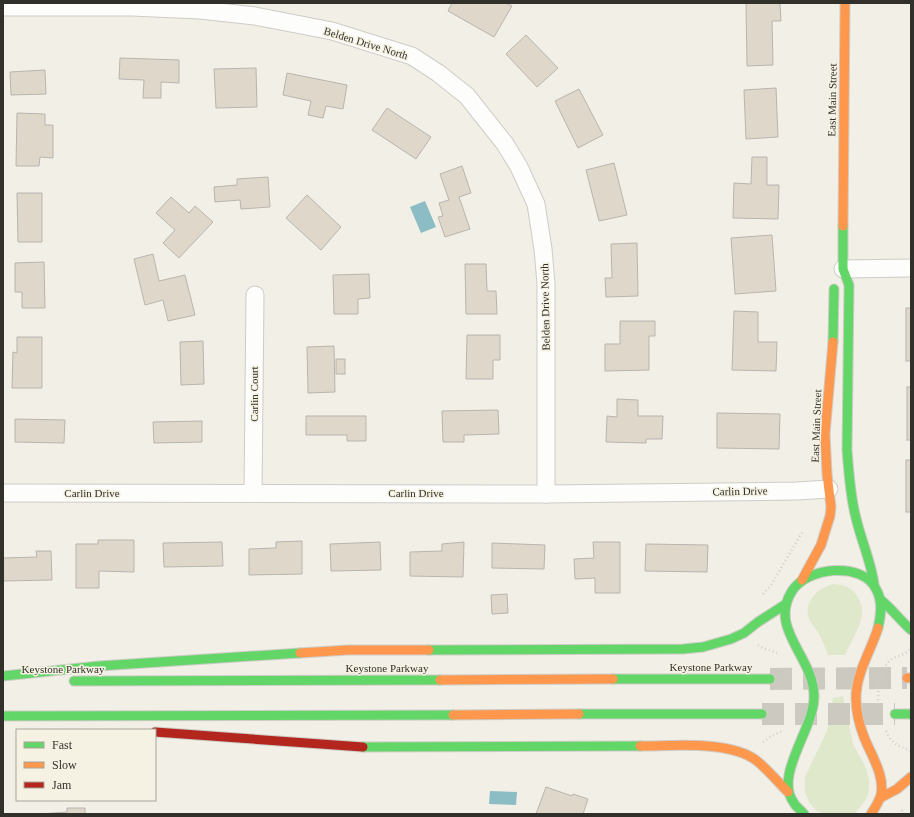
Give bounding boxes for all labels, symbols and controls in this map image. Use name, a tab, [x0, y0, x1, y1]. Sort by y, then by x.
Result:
street label: Belden Drive North	[322, 24, 410, 62]
street label: East Main Street	[825, 63, 839, 137]
street label: Belden Drive North	[538, 263, 552, 351]
street label: Carlin Court	[248, 366, 260, 422]
street label: East Main Street	[809, 389, 823, 463]
street label: Carlin Drive	[712, 485, 768, 497]
street label: Carlin Drive	[64, 487, 120, 499]
street label: Carlin Drive	[388, 487, 444, 499]
street label: Keystone Parkway	[670, 661, 753, 673]
street label: Keystone Parkway	[346, 662, 429, 674]
street label: Keystone Parkway	[22, 663, 105, 675]
legend	[16, 729, 156, 801]
text: Fast	[52, 738, 73, 752]
text: Slow	[52, 758, 77, 772]
text: Jam	[52, 778, 72, 792]

